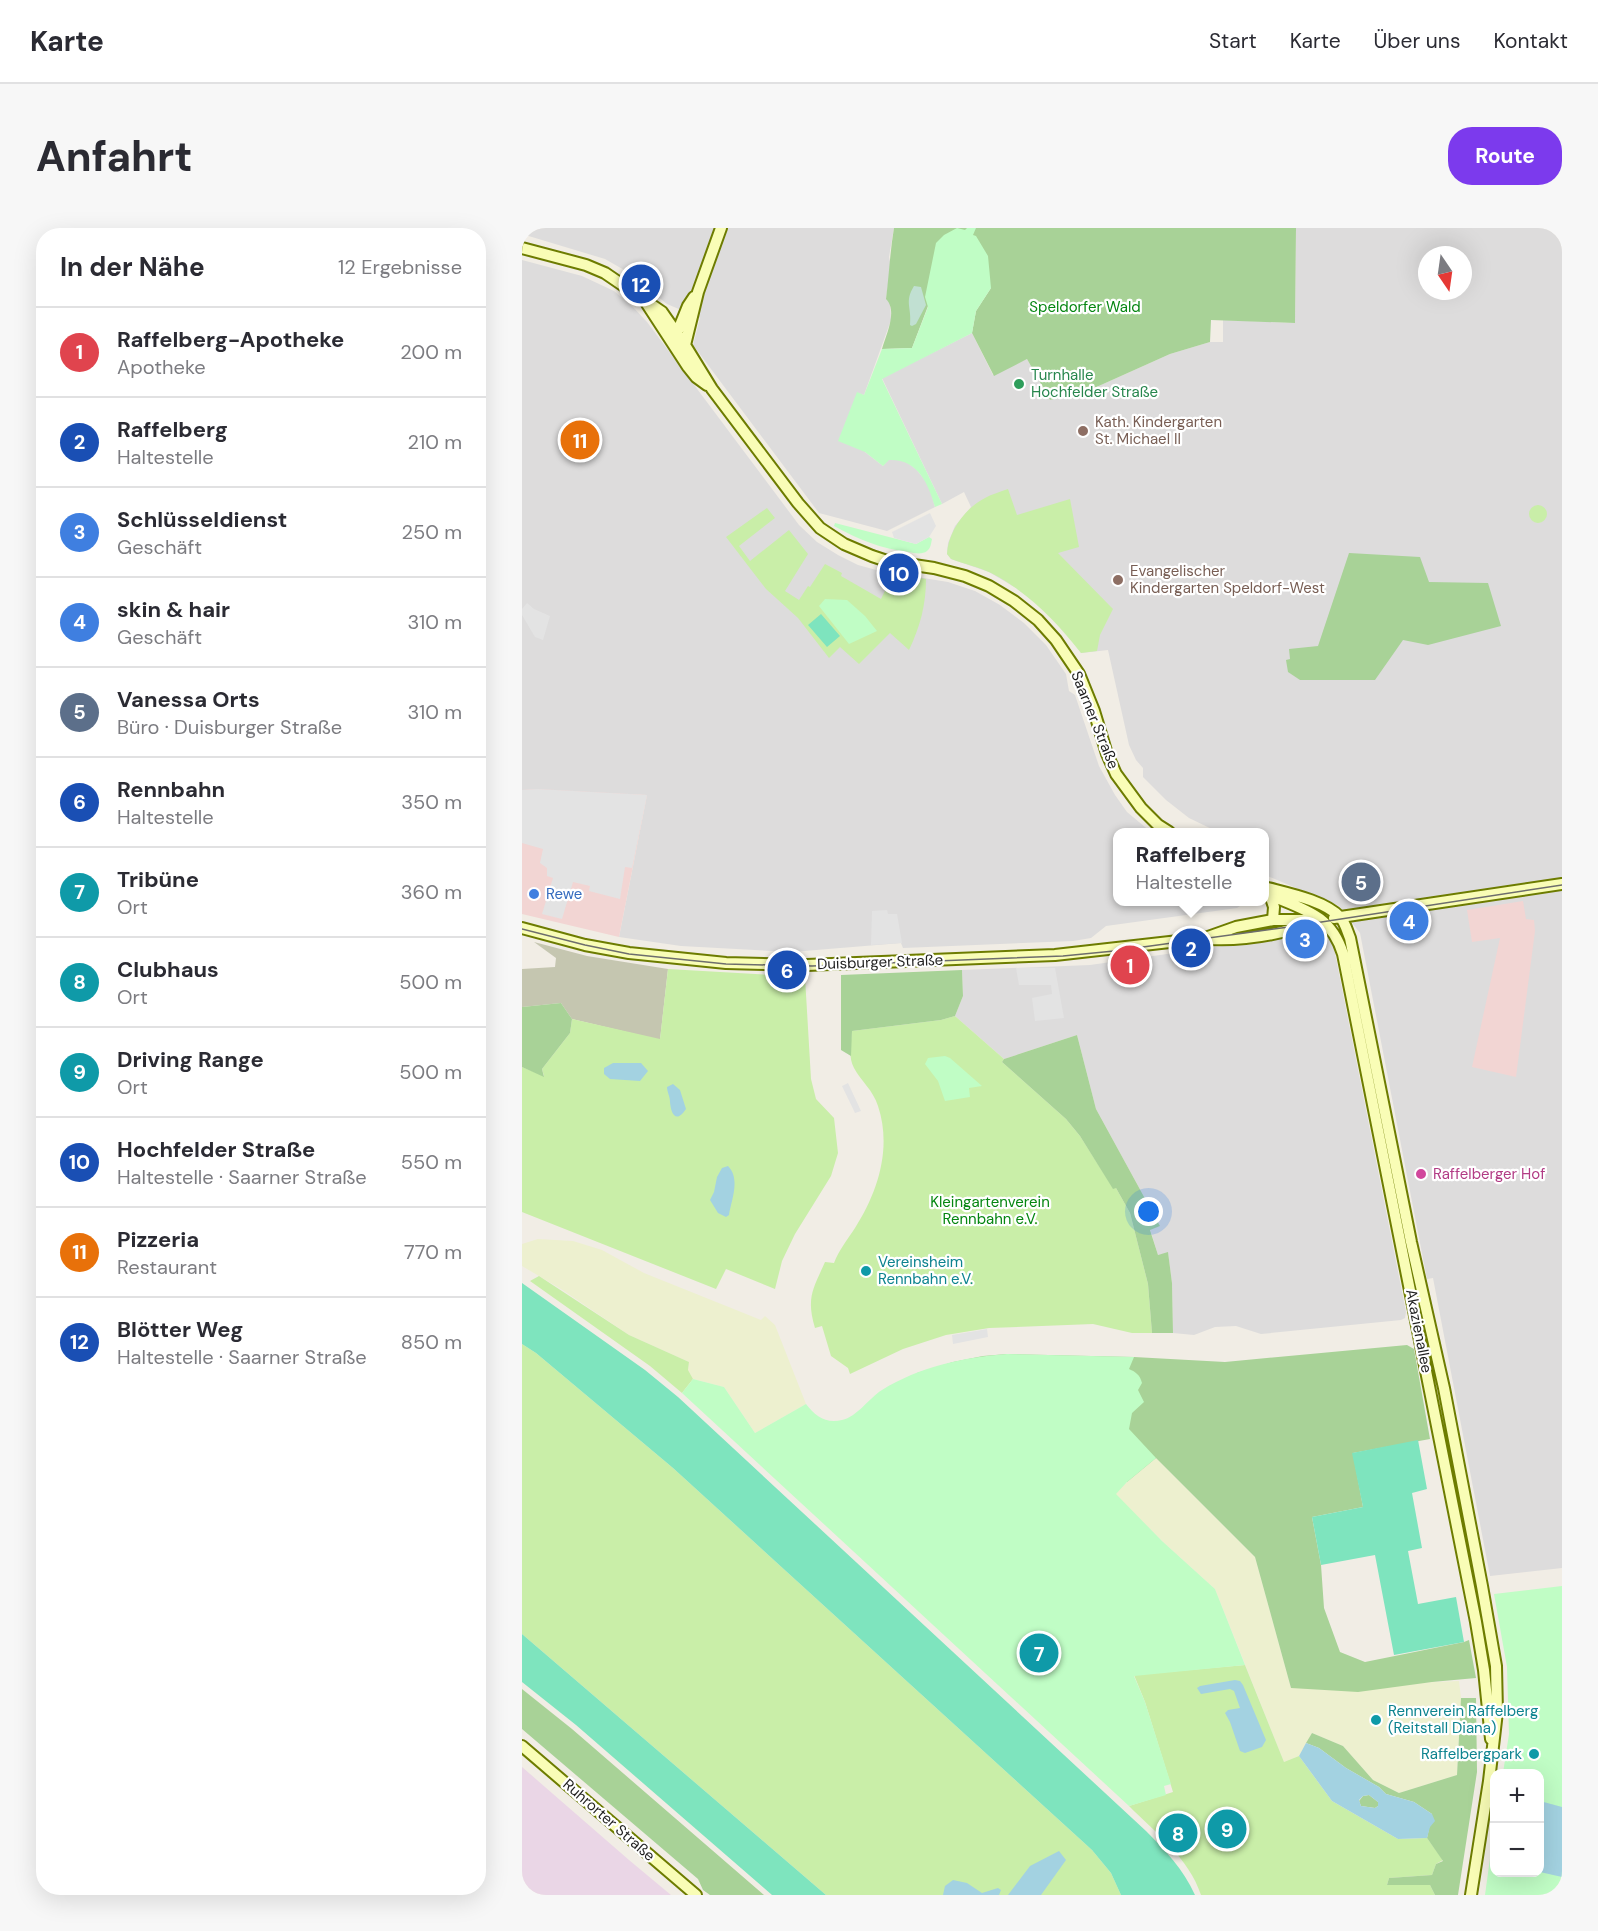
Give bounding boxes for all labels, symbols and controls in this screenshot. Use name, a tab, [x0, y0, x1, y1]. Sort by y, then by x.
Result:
text: Karte	[30, 23, 104, 60]
text: Start	[1209, 27, 1257, 55]
text: Karte	[1290, 27, 1341, 55]
text: Über uns	[1374, 27, 1460, 55]
text: Kontakt	[1493, 27, 1568, 55]
button: Route	[1448, 127, 1562, 185]
text: Anfahrt	[36, 129, 192, 184]
north arrow	[1418, 246, 1472, 300]
text: In der Nähe	[60, 250, 205, 284]
text: 12 Ergebnisse	[338, 254, 462, 280]
pin: 12	[622, 262, 660, 306]
park label: Speldorfer Wald	[1029, 297, 1141, 317]
text: Raffelberg-Apotheke	[117, 325, 344, 354]
text: 1	[76, 339, 83, 365]
text: 200 m	[400, 339, 462, 365]
text: Apotheke	[117, 354, 206, 380]
place label: Turnhalle Hochfelder Straße	[1031, 365, 1158, 402]
marker: Turnhalle Hochfelder Straße	[1012, 377, 1026, 391]
place label: Kath. Kindergarten St. Michael II	[1095, 412, 1222, 449]
text: Raffelberg	[117, 415, 228, 444]
pin: 11	[560, 418, 600, 462]
marker: Kath. Kindergarten St. Michael II	[1076, 424, 1090, 438]
text: 2	[74, 429, 85, 455]
text: 210 m	[407, 429, 462, 455]
text: Haltestelle	[117, 444, 214, 470]
text: Schlüsseldienst	[117, 505, 287, 534]
text: 3	[73, 519, 86, 545]
text: 250 m	[401, 519, 462, 545]
text: Geschäft	[117, 534, 202, 560]
pin: 10	[880, 550, 919, 596]
place label: Evangelischer Kindergarten Speldorf-West	[1130, 561, 1325, 598]
marker: Evangelischer Kindergarten Speldorf-West	[1111, 573, 1125, 587]
text: skin & hair	[117, 595, 230, 624]
text: 4	[73, 609, 86, 635]
text: 310 m	[407, 609, 462, 635]
text: Geschäft	[117, 624, 202, 650]
street label: Saarner Straße	[1066, 668, 1124, 772]
text: Vanessa Orts	[117, 685, 260, 714]
text: 5	[73, 699, 86, 725]
text: 310 m	[407, 699, 462, 725]
text: Büro · Duisburger Straße	[117, 714, 342, 740]
text: Rennbahn	[117, 775, 225, 804]
text: 6	[73, 789, 86, 815]
text: 350 m	[401, 789, 462, 815]
text: Haltestelle	[117, 804, 214, 830]
popup	[1113, 828, 1269, 906]
text: Raffelberg	[1136, 840, 1246, 869]
pin: 5	[1342, 860, 1380, 904]
text: Tribüne	[117, 865, 199, 894]
text: Haltestelle	[1136, 869, 1232, 895]
text: 7	[74, 879, 85, 905]
text: 360 m	[401, 879, 462, 905]
place label: Rewe	[546, 884, 582, 904]
marker: Rewe	[527, 887, 541, 901]
text: Ort	[117, 894, 148, 920]
pin: 4	[1390, 898, 1428, 944]
pin: 3	[1286, 916, 1324, 962]
pin: 2	[1172, 926, 1210, 970]
pin: 1	[1110, 942, 1150, 988]
pin: 6	[768, 948, 806, 992]
street label: Duisburger Straße	[817, 950, 943, 974]
text: Clubhaus	[117, 955, 219, 984]
text: 8	[73, 969, 86, 995]
text: 500 m	[399, 969, 462, 995]
text: Ort	[117, 984, 148, 1010]
text: Driving Range	[117, 1045, 264, 1074]
text: 9	[73, 1059, 86, 1085]
text: 500 m	[399, 1059, 462, 1085]
text: Ort	[117, 1074, 148, 1100]
text: Hochfelder Straße	[117, 1135, 315, 1164]
text: 10	[69, 1149, 90, 1175]
text: 550 m	[401, 1149, 462, 1175]
text: Haltestelle · Saarner Straße	[117, 1164, 367, 1190]
place label: Raffelberger Hof	[1433, 1164, 1545, 1184]
marker: Raffelberger Hof	[1414, 1167, 1428, 1181]
park label: Kleingartenverein Rennbahn e.V.	[930, 1192, 1050, 1229]
your location	[1134, 1197, 1163, 1226]
text: Pizzeria	[117, 1225, 199, 1254]
text: 11	[72, 1239, 87, 1265]
text: 770 m	[404, 1239, 462, 1265]
place label: Vereinsheim Rennbahn e.V.	[878, 1252, 973, 1289]
text: Restaurant	[117, 1254, 217, 1280]
marker: Vereinsheim Rennbahn e.V.	[859, 1264, 873, 1278]
street label: Akazienallee	[1401, 1287, 1437, 1375]
text: Blötter Weg	[117, 1315, 243, 1344]
text: 12	[70, 1329, 89, 1355]
text: 850 m	[401, 1329, 462, 1355]
text: Haltestelle · Saarner Straße	[117, 1344, 367, 1370]
pin: 7	[1020, 1630, 1058, 1676]
place label: Rennverein Raffelberg (Reitstall Diana)	[1388, 1701, 1538, 1738]
marker: Rennverein Raffelberg (Reitstall Diana)	[1369, 1713, 1383, 1727]
place label: Raffelbergpark	[1421, 1744, 1522, 1764]
marker: Raffelbergpark	[1527, 1747, 1541, 1761]
map controls	[1490, 1769, 1544, 1877]
button: +	[1490, 1769, 1544, 1823]
street label: Ruhrorter Straße	[559, 1774, 659, 1866]
pin: 9	[1208, 1806, 1246, 1852]
pin: 8	[1158, 1810, 1198, 1856]
button: −	[1490, 1823, 1544, 1877]

